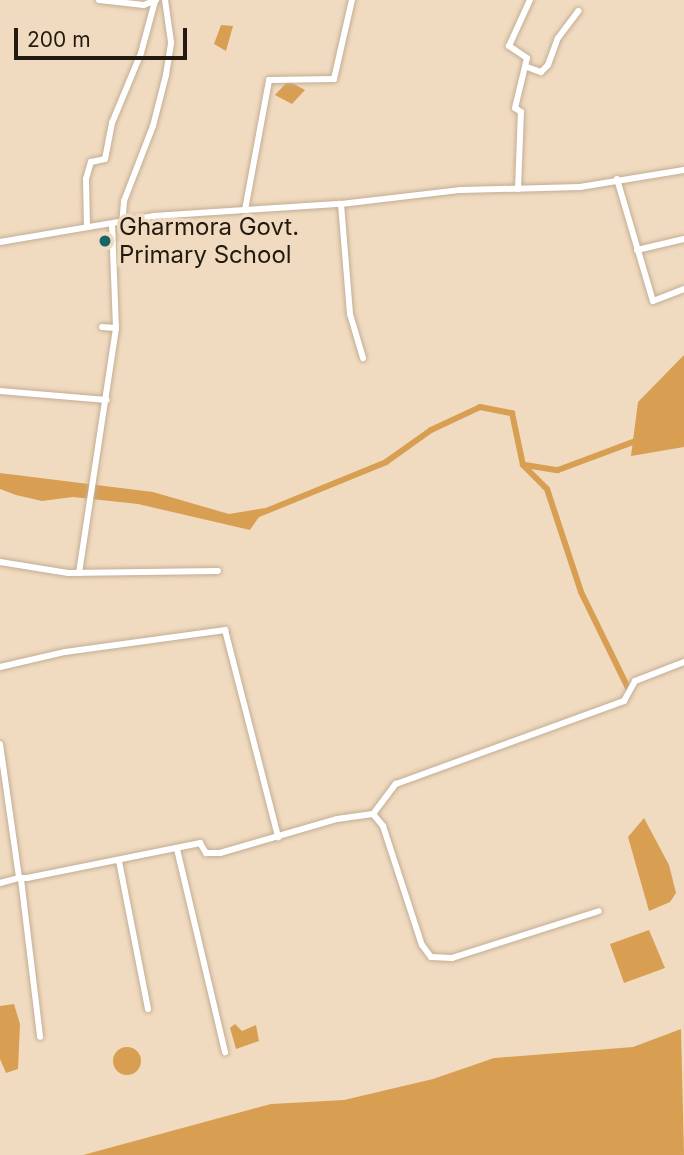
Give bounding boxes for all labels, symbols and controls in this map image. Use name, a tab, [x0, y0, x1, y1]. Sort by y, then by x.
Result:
scale bar	[18, 14, 191, 58]
text: 200 m	[27, 27, 91, 52]
place label: Gharmora Govt. Primary School	[119, 213, 299, 269]
marker: Gharmora Govt. Primary School	[97, 233, 113, 249]

